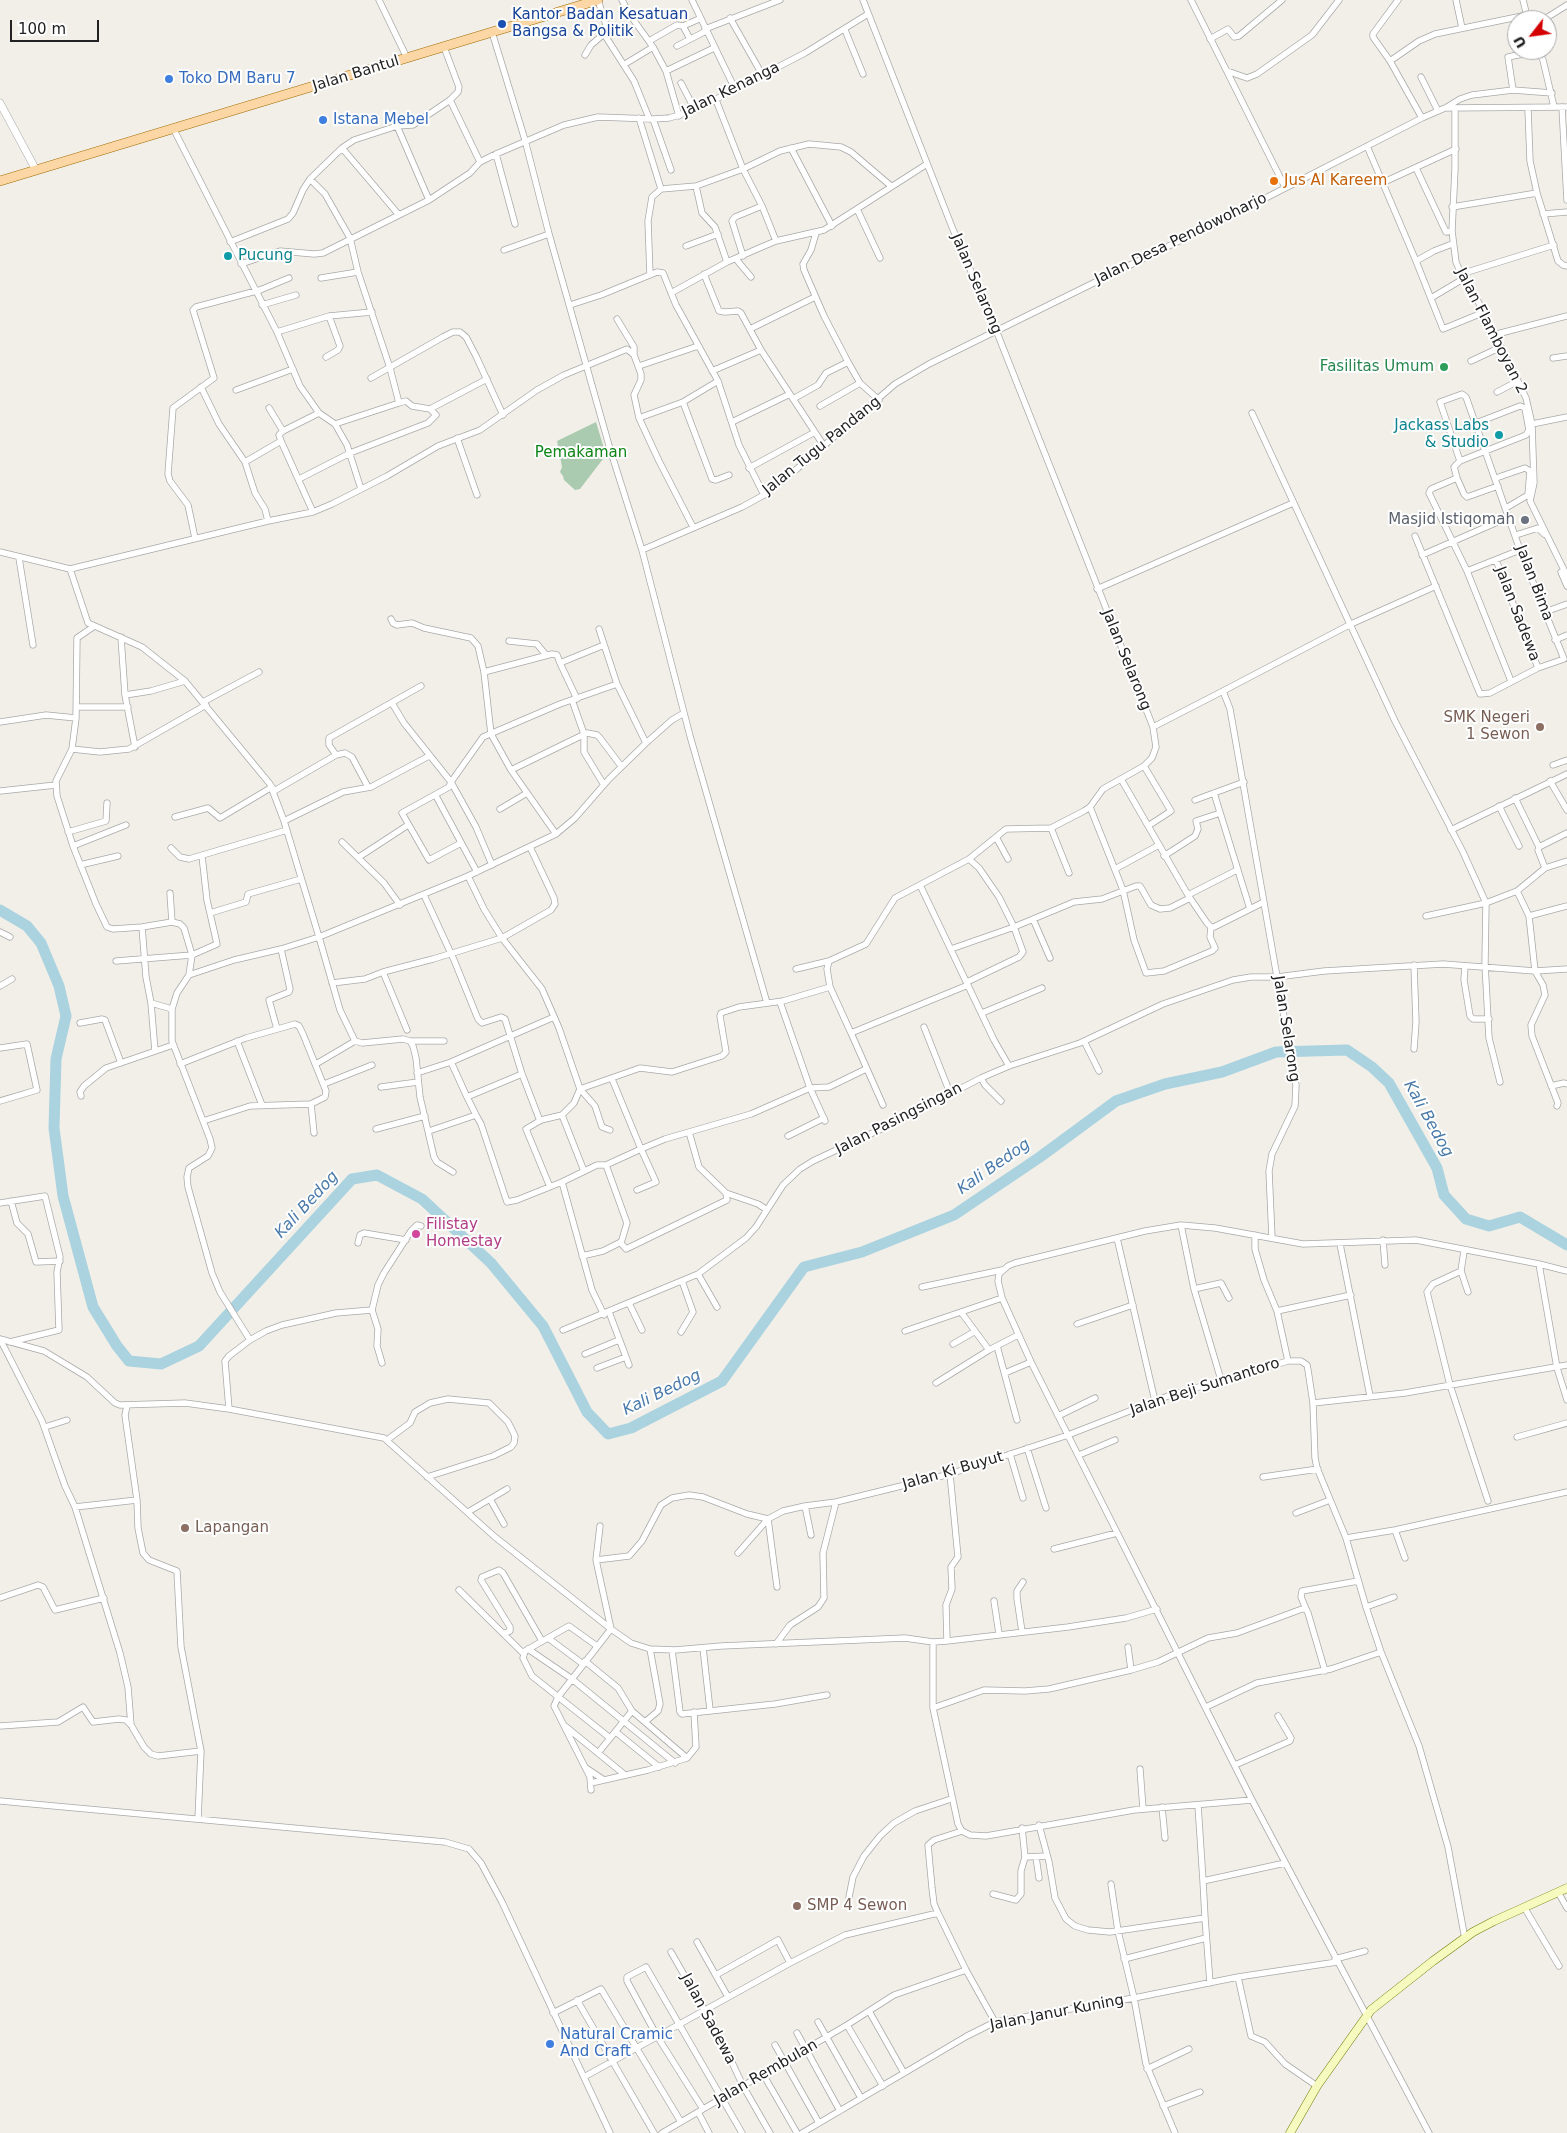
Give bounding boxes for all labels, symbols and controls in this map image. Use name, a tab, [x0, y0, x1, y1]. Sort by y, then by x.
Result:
place label: Kantor Badan Kesatuan Bangsa & Politik	[512, 6, 688, 41]
scale bar	[12, 10, 101, 42]
north arrow	[1507, 10, 1557, 60]
marker: Kantor Badan Kesatuan Bangsa & Politik	[496, 18, 508, 30]
text: 100 m	[18, 20, 66, 38]
text: U	[1510, 33, 1530, 51]
street label: Jalan Bantul	[310, 52, 402, 96]
street label: Jalan Kenanga	[679, 59, 783, 121]
place label: Toko DM Baru 7	[179, 70, 296, 88]
marker: Toko DM Baru 7	[163, 73, 175, 85]
place label: Istana Mebel	[333, 111, 429, 129]
marker: Istana Mebel	[317, 114, 329, 126]
place label: Jus Al Kareem	[1284, 172, 1387, 190]
marker: Jus Al Kareem	[1268, 175, 1280, 187]
street label: Jalan Desa Pendowoharjo	[1092, 189, 1270, 289]
street label: Jalan Selarong	[947, 231, 1005, 337]
place label: Pucung	[238, 247, 293, 265]
marker: Pucung	[222, 250, 234, 262]
street label: Jalan Flamboyan 2	[1452, 265, 1530, 397]
place label: Fasilitas Umum	[1320, 358, 1434, 376]
marker: Fasilitas Umum	[1438, 361, 1450, 373]
street label: Jalan Tugu Pandang	[760, 393, 884, 499]
place label: Jackass Labs & Studio	[1394, 417, 1489, 452]
marker: Jackass Labs & Studio	[1493, 429, 1505, 441]
park label: Pemakaman	[535, 444, 627, 462]
place label: Masjid Istiqomah	[1388, 511, 1515, 529]
marker: Masjid Istiqomah	[1519, 514, 1531, 526]
street label: Jalan Bima	[1511, 543, 1557, 623]
street label: Jalan Sadewa	[1491, 564, 1543, 664]
street label: Jalan Selarong	[1098, 607, 1154, 713]
place label: SMK Negeri 1 Sewon	[1443, 709, 1530, 744]
marker: SMK Negeri 1 Sewon	[1534, 721, 1546, 733]
street label: Jalan Selarong	[1269, 975, 1303, 1083]
water label: Kali Bedog	[1399, 1077, 1457, 1161]
street label: Jalan Pasingsingan	[833, 1079, 965, 1159]
water label: Kali Bedog	[954, 1135, 1034, 1199]
water label: Kali Bedog	[271, 1168, 343, 1242]
place label: Filistay Homestay	[426, 1216, 502, 1251]
marker: Filistay Homestay	[410, 1228, 422, 1240]
street label: Jalan Beji Sumantoro	[1128, 1354, 1282, 1420]
water label: Kali Bedog	[620, 1366, 704, 1420]
street label: Jalan Ki Buyut	[900, 1448, 1006, 1494]
place label: Lapangan	[195, 1519, 269, 1537]
marker: Lapangan	[179, 1522, 191, 1534]
place label: SMP 4 Sewon	[807, 1897, 907, 1915]
marker: SMP 4 Sewon	[791, 1900, 803, 1912]
street label: Jalan Sadewa	[677, 1971, 739, 2067]
street label: Jalan Janur Kuning	[988, 1991, 1126, 2035]
place label: Natural Cramic And Craft	[560, 2026, 673, 2061]
street label: Jalan Rembulan	[711, 2036, 821, 2110]
marker: Natural Cramic And Craft	[544, 2038, 556, 2050]

